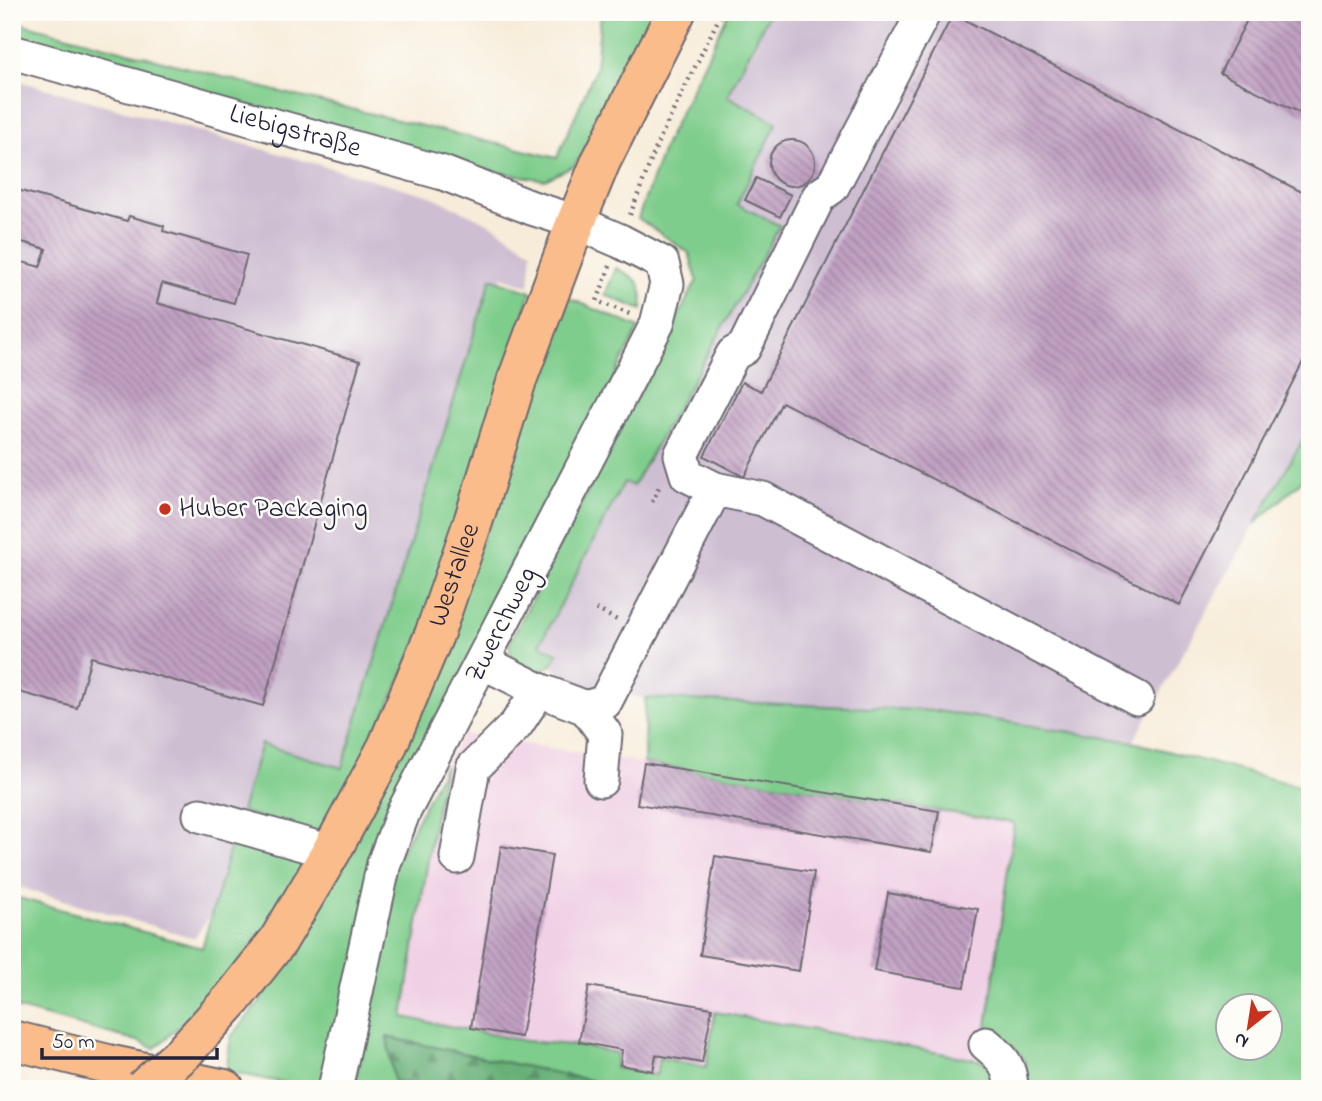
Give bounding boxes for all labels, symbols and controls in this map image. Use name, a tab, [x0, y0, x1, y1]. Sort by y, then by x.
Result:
street label: Liebigstraße	[224, 93, 366, 170]
place label: Huber Packaging	[179, 489, 368, 530]
marker: Huber Packaging	[157, 501, 173, 517]
street label: Westallee	[418, 517, 492, 633]
street label: Zwerchweg	[455, 560, 549, 690]
north arrow	[1214, 992, 1284, 1062]
scale bar	[42, 1017, 217, 1061]
text: N	[1229, 1025, 1254, 1054]
text: 50 m	[52, 1028, 95, 1058]

